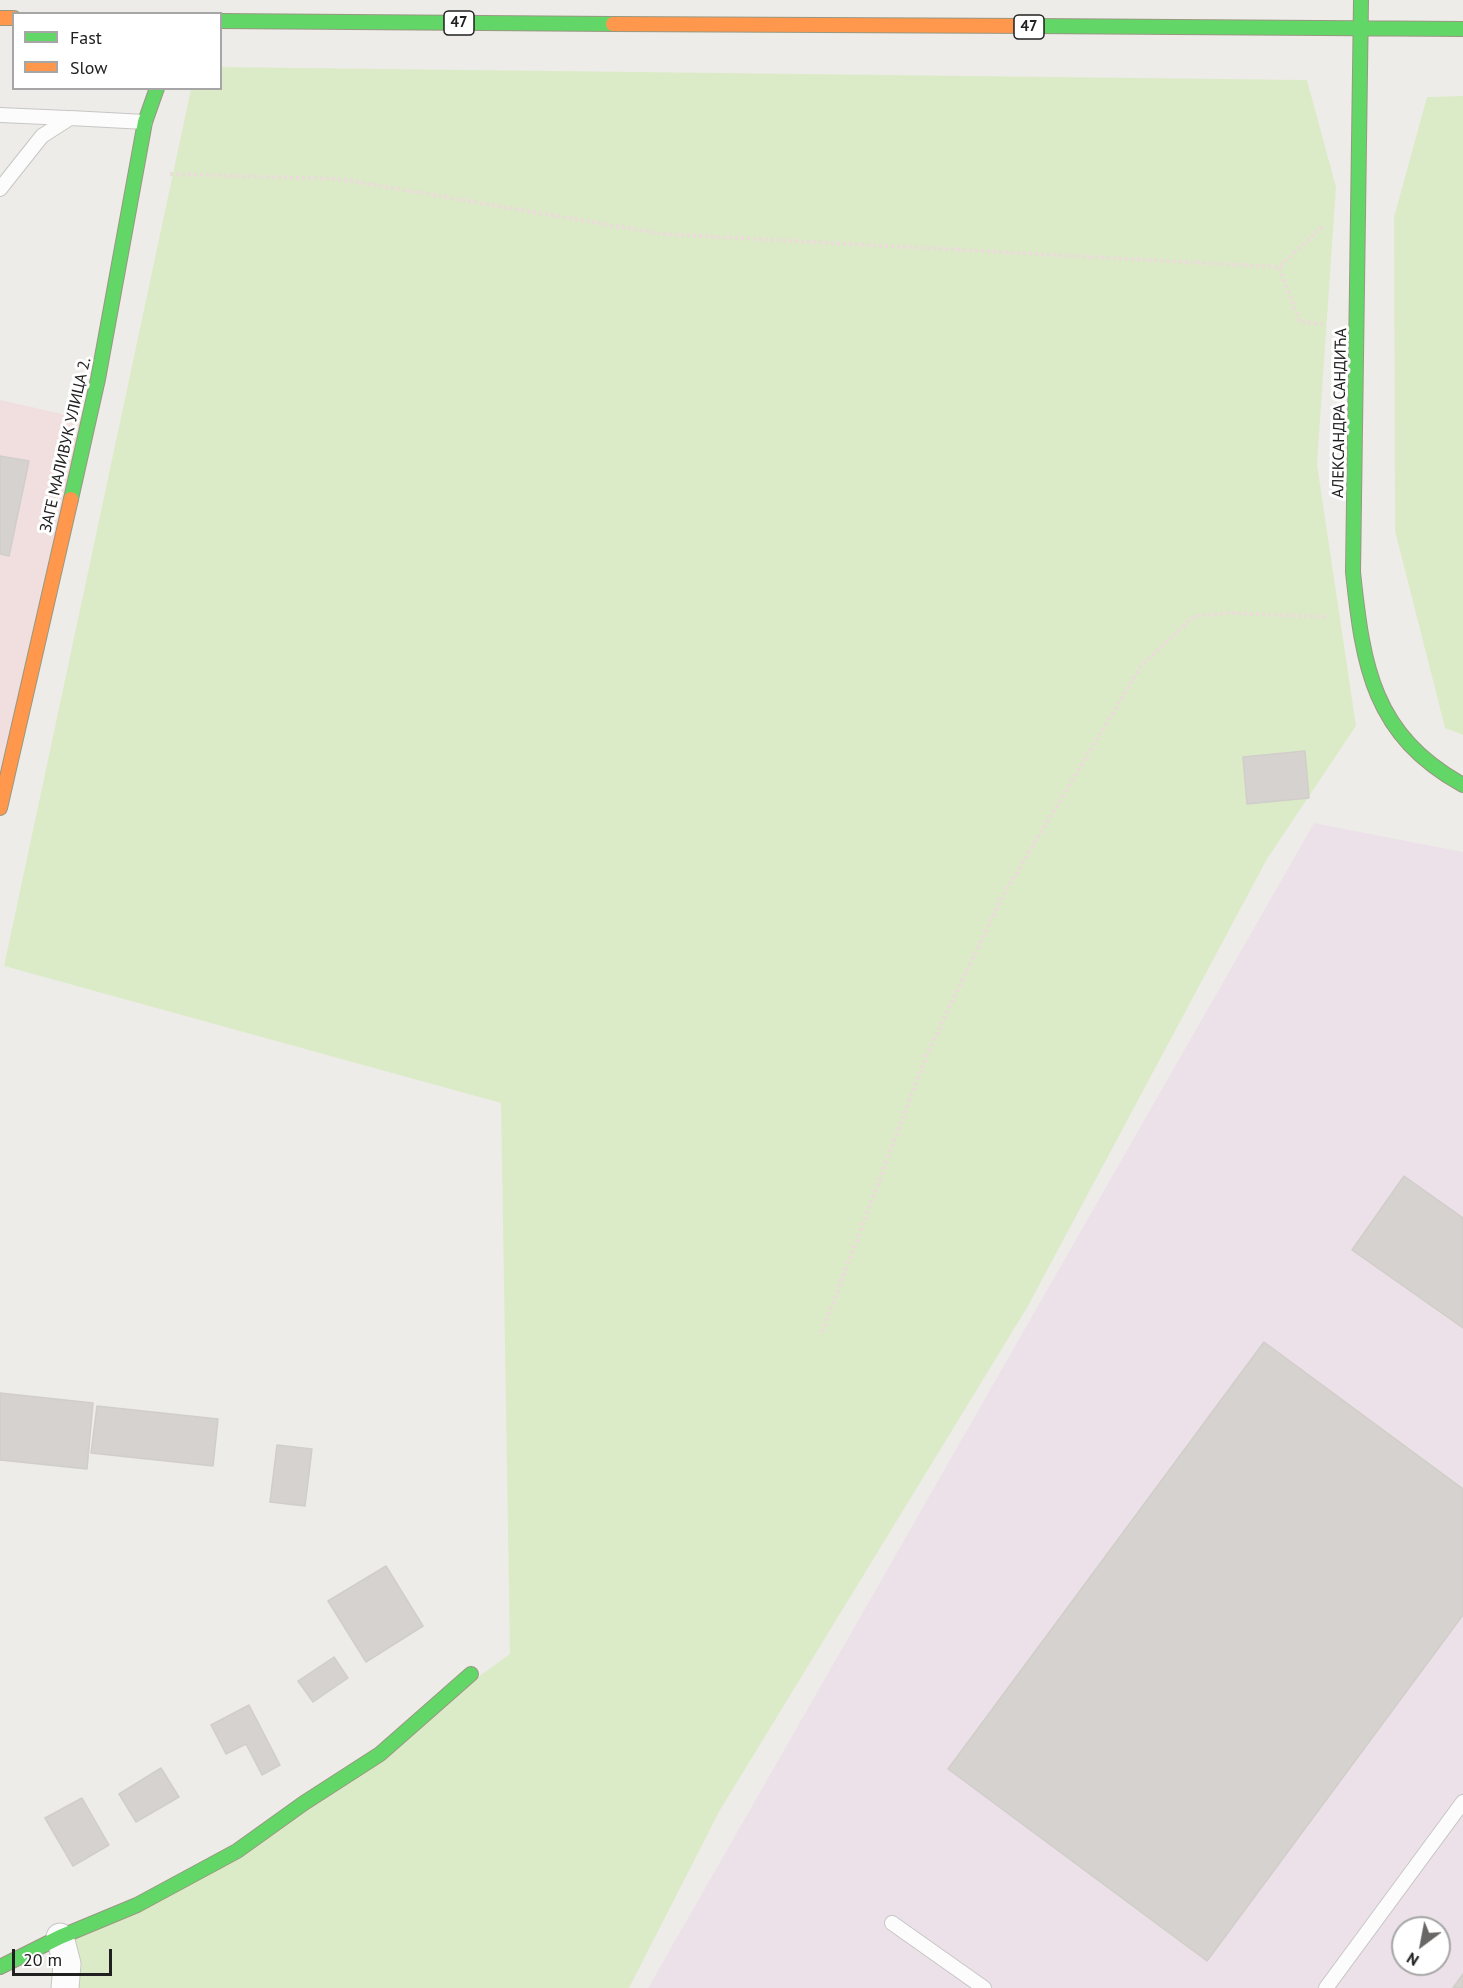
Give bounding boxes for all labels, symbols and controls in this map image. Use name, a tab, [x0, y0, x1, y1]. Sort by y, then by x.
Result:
road number: 47	[444, 11, 474, 35]
legend	[12, 12, 222, 90]
road number: 47	[1014, 15, 1044, 39]
text: Fast	[70, 26, 102, 49]
text: Slow	[70, 56, 108, 79]
street label: АЛЕКСАНДРА САНДИЋА	[1329, 328, 1351, 498]
street label: ЗАГЕ МАЛИВУК УЛИЦА 2.	[37, 356, 95, 534]
north arrow	[1391, 1916, 1451, 1976]
scale bar	[15, 1937, 116, 1975]
text: 20 m	[23, 1948, 62, 1971]
text: N	[1403, 1948, 1422, 1971]

